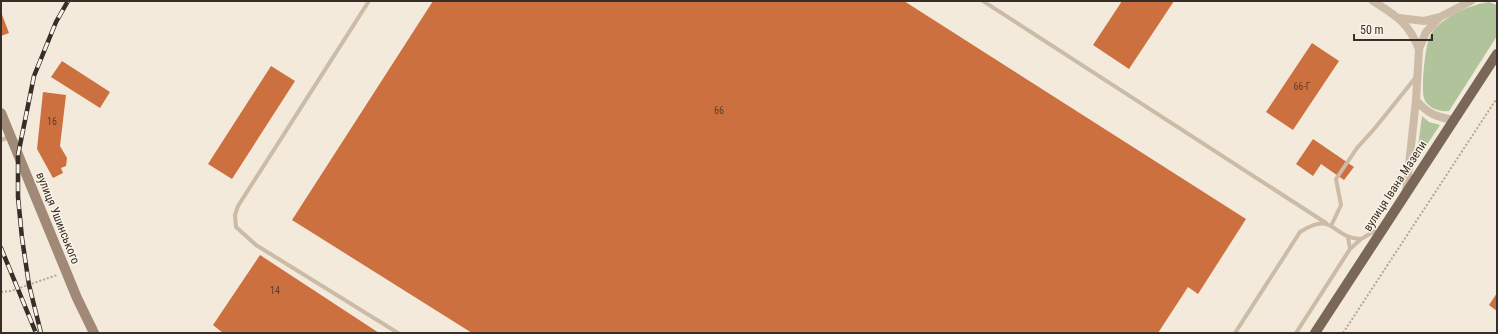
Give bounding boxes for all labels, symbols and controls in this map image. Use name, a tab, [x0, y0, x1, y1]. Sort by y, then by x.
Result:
scale bar	[1354, 16, 1432, 42]
text: 50 m	[1360, 23, 1384, 37]
house number: 66-Г	[1293, 81, 1311, 92]
house number: 66	[714, 105, 724, 116]
house number: 16	[47, 116, 57, 127]
street label: вулиця Івана Мазепи	[1360, 138, 1430, 234]
street label: вулиця Ушинського	[33, 170, 83, 266]
house number: 14	[270, 285, 280, 296]

